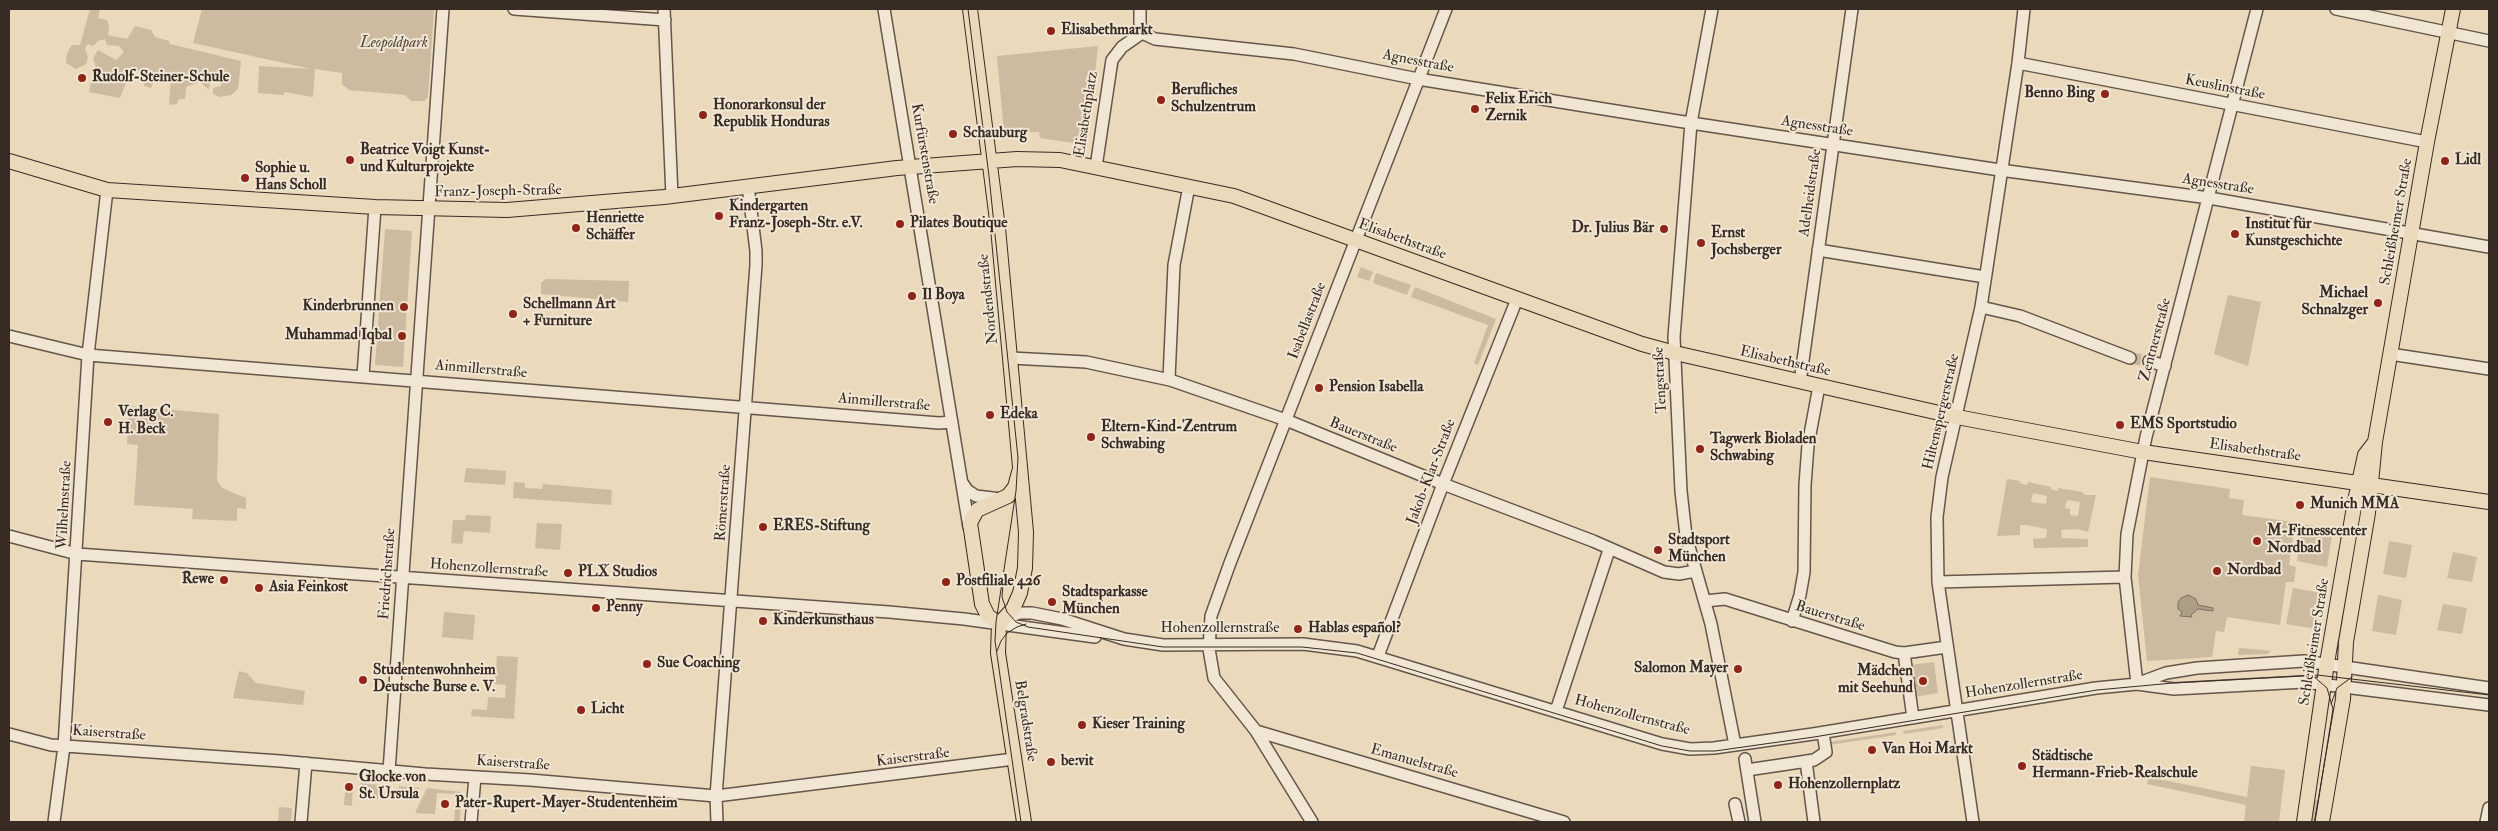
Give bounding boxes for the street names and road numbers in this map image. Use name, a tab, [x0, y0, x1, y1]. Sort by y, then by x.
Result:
street label: Agnesstraße	[1381, 46, 1455, 78]
street label: Elisabethplatz	[1071, 70, 1103, 158]
street label: Keuslinstraße	[2183, 71, 2267, 105]
street label: Kurfürstenstraße	[906, 102, 942, 206]
street label: Agnesstraße	[1780, 112, 1854, 142]
street label: Adelheidstraße	[1796, 148, 1826, 238]
street label: Schleißheimer Straße	[2377, 157, 2417, 287]
street label: Agnesstraße	[2181, 170, 2255, 200]
street label: Franz-Joseph-Straße	[434, 182, 562, 202]
street label: Elisabethstraße	[1355, 216, 1449, 264]
street label: Nordendstraße	[975, 253, 1003, 345]
street label: Isabellastraße	[1285, 280, 1331, 362]
street label: Zentnerstraße	[2136, 296, 2176, 384]
street label: Elisabethstraße	[1738, 343, 1832, 381]
street label: Tengstraße	[1650, 346, 1672, 414]
street label: Hiltenspergerstraße	[1920, 352, 1964, 472]
street label: Ainmillerstraße	[434, 357, 528, 383]
street label: Ainmillerstraße	[837, 390, 931, 416]
street label: Bauerstraße	[1326, 414, 1400, 458]
street label: Jakob-Klar-Straße	[1404, 417, 1460, 527]
street label: Elisabethstraße	[2208, 436, 2302, 466]
street label: Wilhelmstraße	[54, 460, 76, 550]
street label: Römerstraße	[712, 464, 736, 542]
street label: Friedrichstraße	[376, 528, 400, 620]
street label: Hohenzollernstraße	[429, 556, 549, 582]
street label: Schleißheimer Straße	[2296, 577, 2334, 707]
street label: Bauerstraße	[1793, 598, 1867, 636]
street label: Hohenzollernstraße	[1161, 620, 1279, 638]
street label: Hohenzollernstraße	[1964, 667, 2084, 703]
street label: Belgradstraße	[1010, 679, 1040, 763]
street label: Hohenzollernstraße	[1572, 692, 1692, 740]
street label: Kaiserstraße	[72, 722, 146, 746]
street label: Emanuelstraße	[1368, 741, 1460, 783]
street label: Kaiserstraße	[875, 745, 951, 771]
street label: Kaiserstraße	[476, 752, 550, 776]

